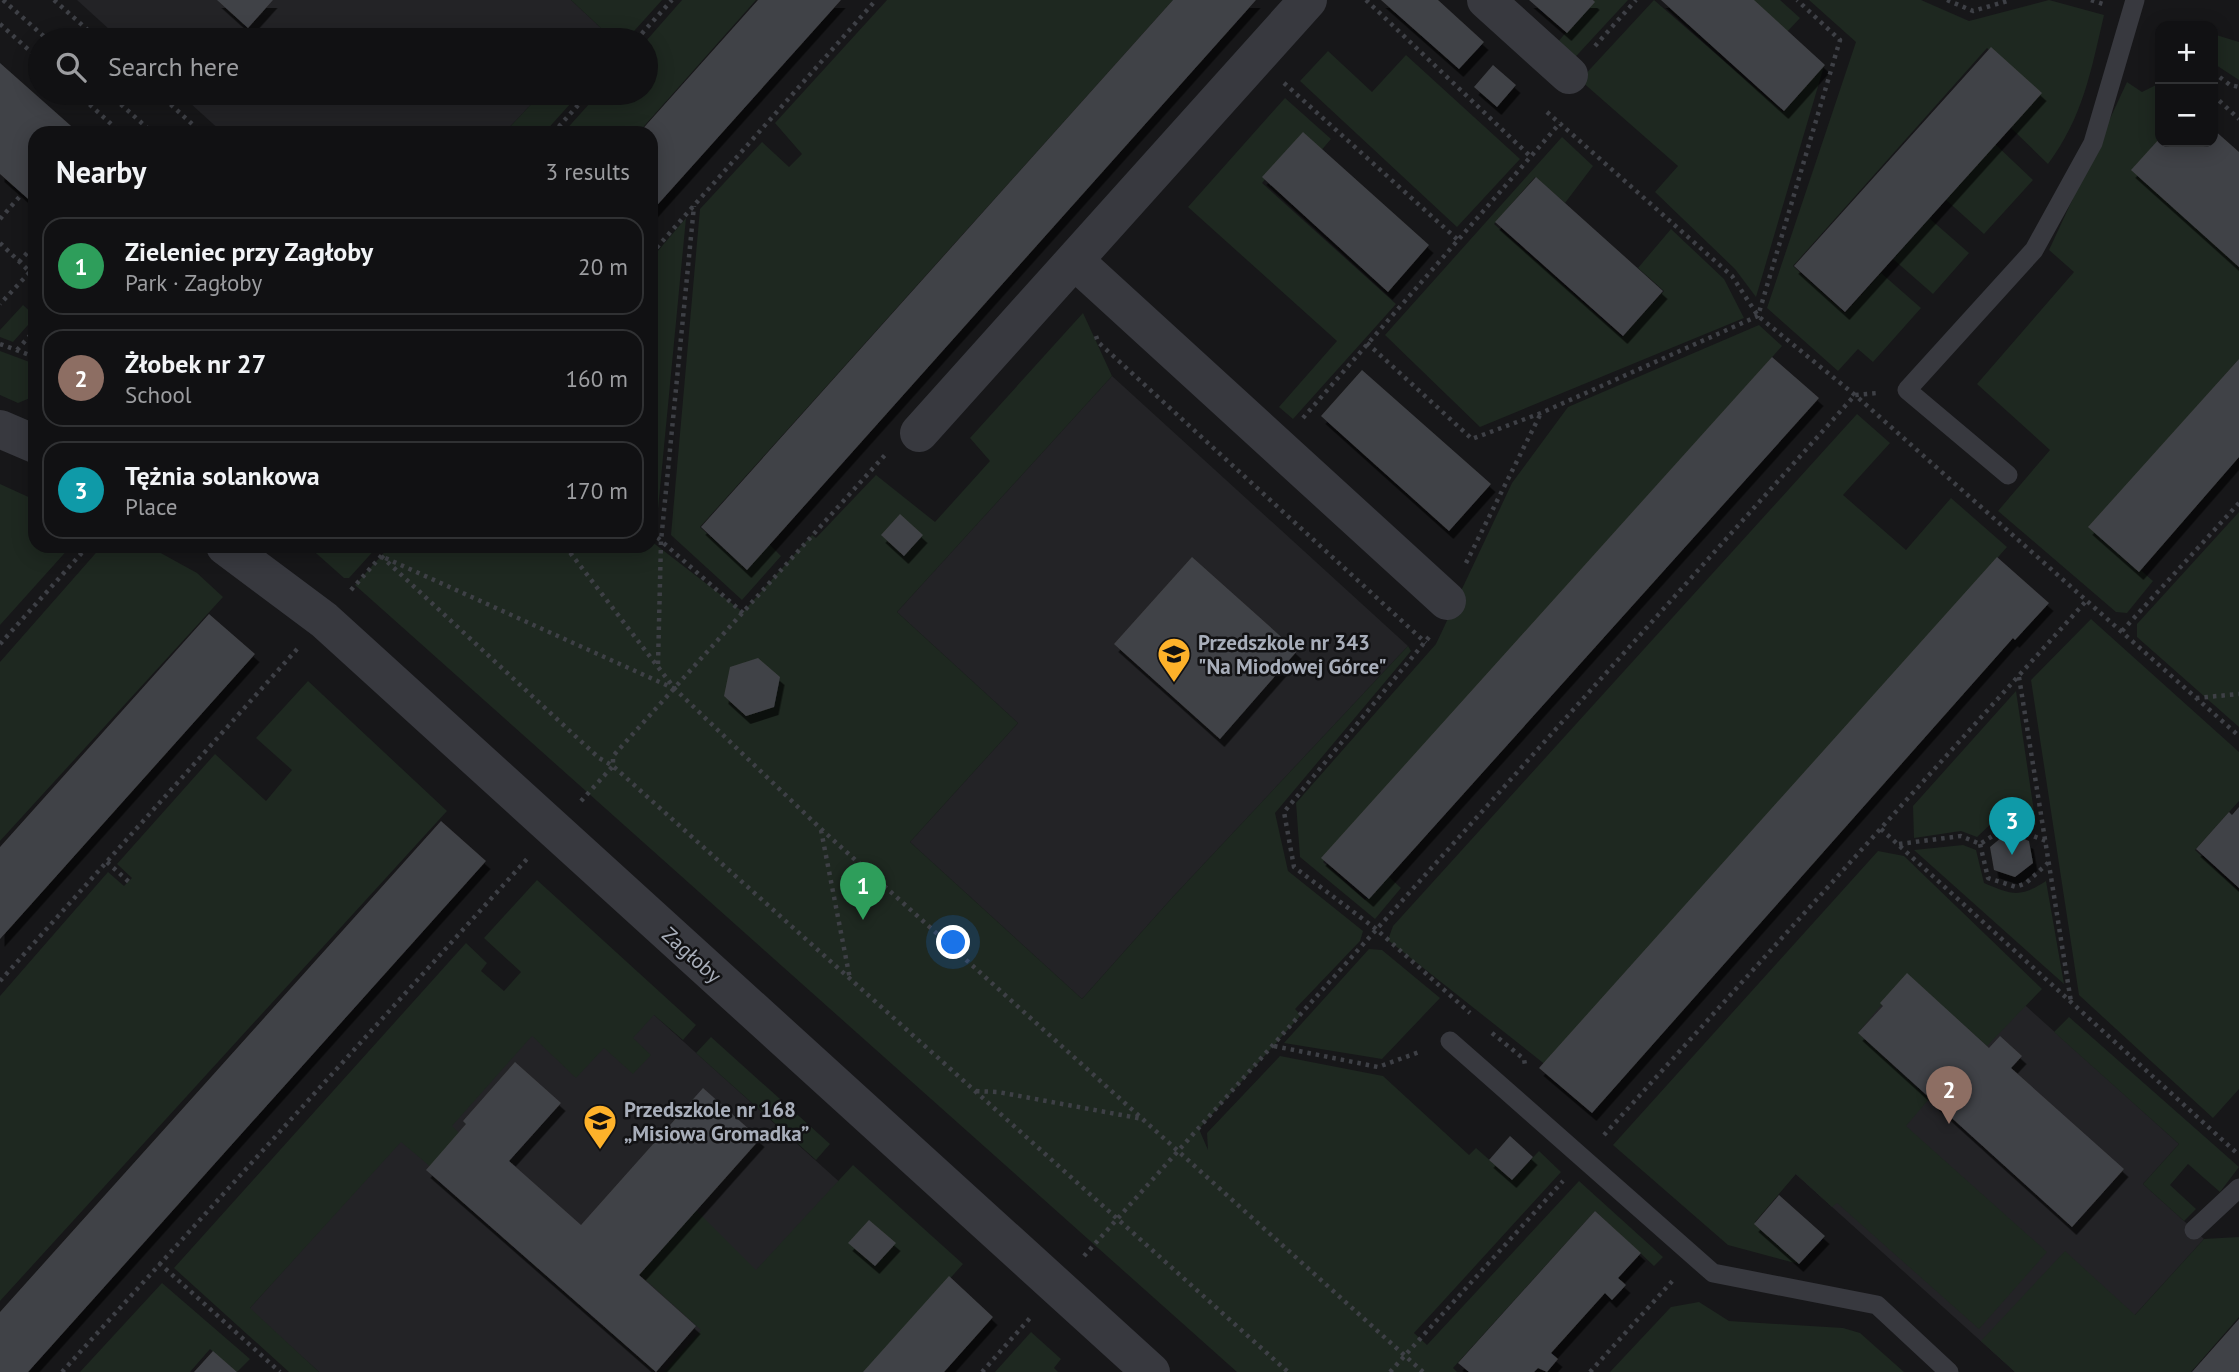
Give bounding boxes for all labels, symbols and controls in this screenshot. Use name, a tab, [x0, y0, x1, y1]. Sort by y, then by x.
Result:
map controls	[2155, 21, 2218, 147]
button: +	[2155, 21, 2218, 84]
search box	[28, 28, 658, 105]
icon: search	[52, 48, 90, 86]
text: Search here	[108, 50, 239, 83]
button: −	[2155, 84, 2218, 147]
text: Nearby	[56, 152, 146, 191]
text: 3 results	[546, 157, 630, 186]
text: Zieleniec przy Zagłoby	[125, 235, 373, 268]
text: 1	[74, 252, 88, 281]
text: 20 m	[578, 252, 628, 281]
text: Park · Zagłoby	[125, 268, 262, 297]
text: Żłobek nr 27	[125, 347, 266, 380]
text: 2	[74, 364, 88, 393]
text: 160 m	[566, 364, 628, 393]
text: School	[125, 380, 192, 409]
text: Tężnia solankowa	[125, 459, 320, 492]
text: 3	[74, 476, 88, 505]
text: 170 m	[566, 476, 628, 505]
text: Place	[125, 492, 178, 521]
place label: Przedszkole nr 343 "Na Miodowej Górce"	[1198, 629, 1387, 680]
school or university icon: Przedszkole nr 343 "Na Miodowej Górce"	[1155, 635, 1193, 684]
pin: 3	[1989, 797, 2035, 855]
pin: 1	[840, 862, 886, 920]
street label: Zagłoby	[657, 921, 728, 989]
your location	[936, 925, 970, 959]
pin: 2	[1926, 1066, 1972, 1124]
place label: Przedszkole nr 168 „Misiowa Gromadka”	[624, 1096, 809, 1147]
school or university icon: Przedszkole nr 168 „Misiowa Gromadka”	[581, 1102, 619, 1151]

